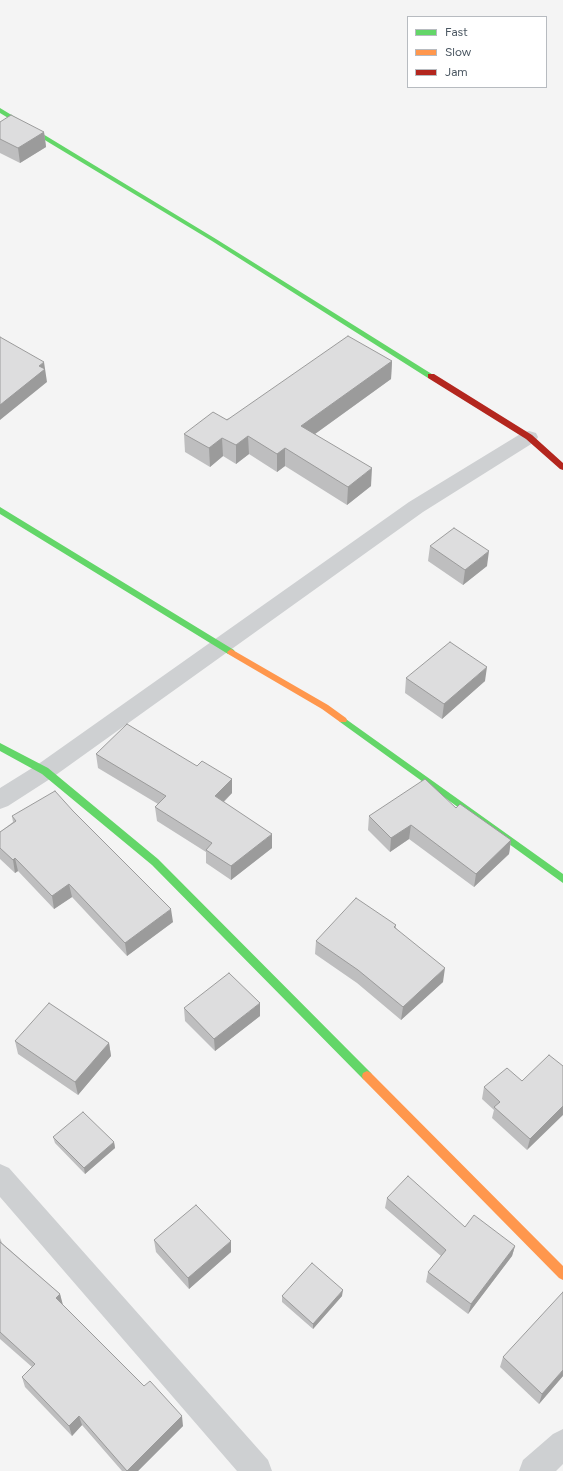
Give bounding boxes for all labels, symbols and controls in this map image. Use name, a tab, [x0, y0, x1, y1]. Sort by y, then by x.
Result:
legend	[407, 16, 547, 88]
text: Fast	[445, 25, 468, 39]
text: Slow	[445, 45, 471, 59]
text: Jam	[445, 65, 468, 79]

